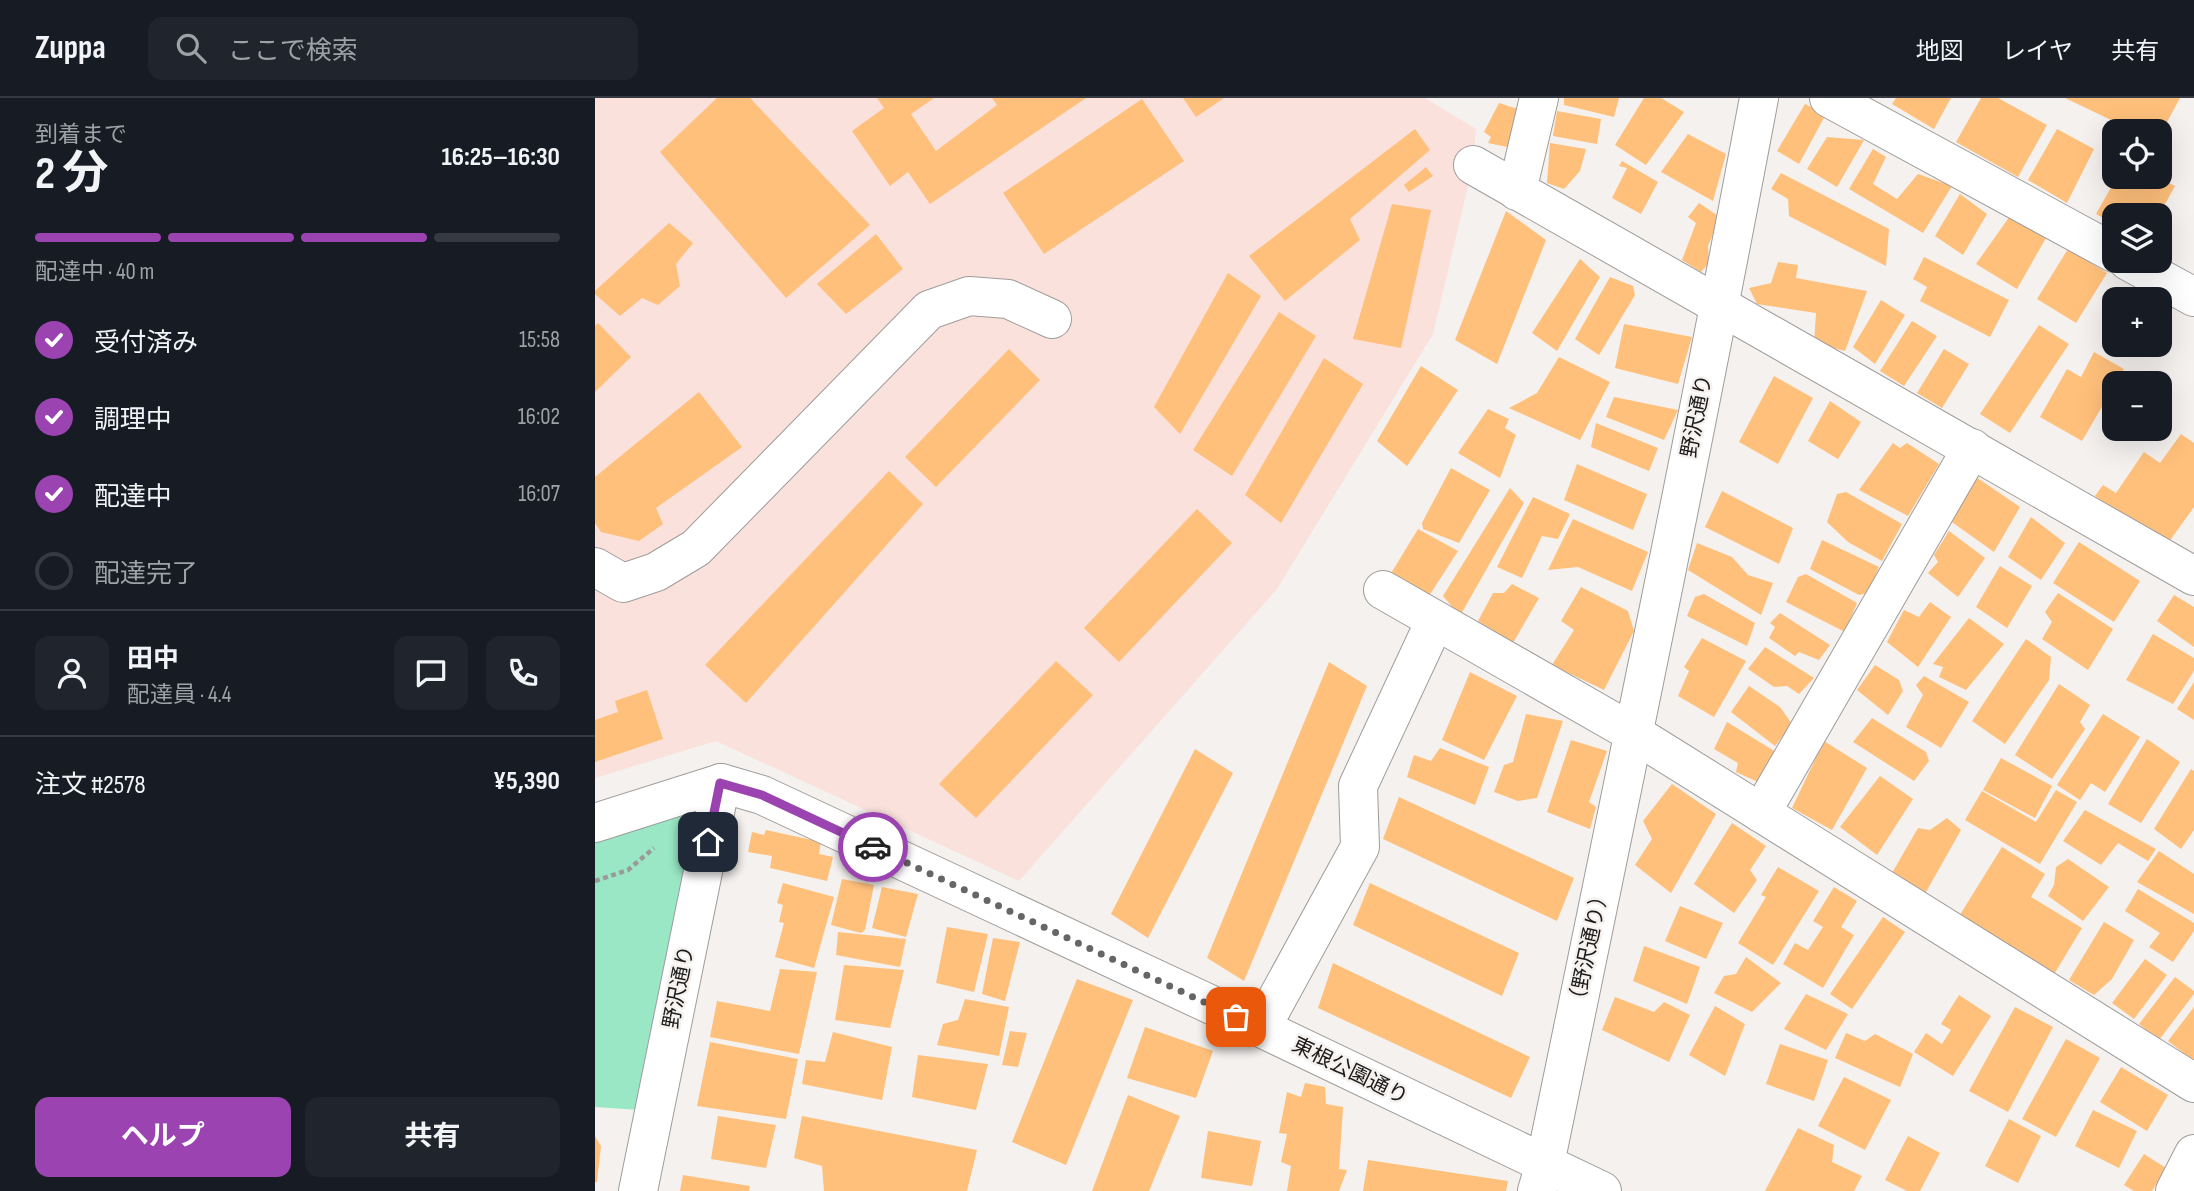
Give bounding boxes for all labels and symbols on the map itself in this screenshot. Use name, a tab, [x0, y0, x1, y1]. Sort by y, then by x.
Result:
street label: 野沢通り	[1677, 372, 1717, 460]
pin	[678, 812, 738, 872]
courier	[838, 812, 908, 882]
street label: （野沢通り）	[1564, 884, 1614, 1012]
street label: 野沢通り	[659, 943, 699, 1031]
pin	[1206, 987, 1266, 1047]
street label: 東根公園通り	[1288, 1032, 1412, 1110]

